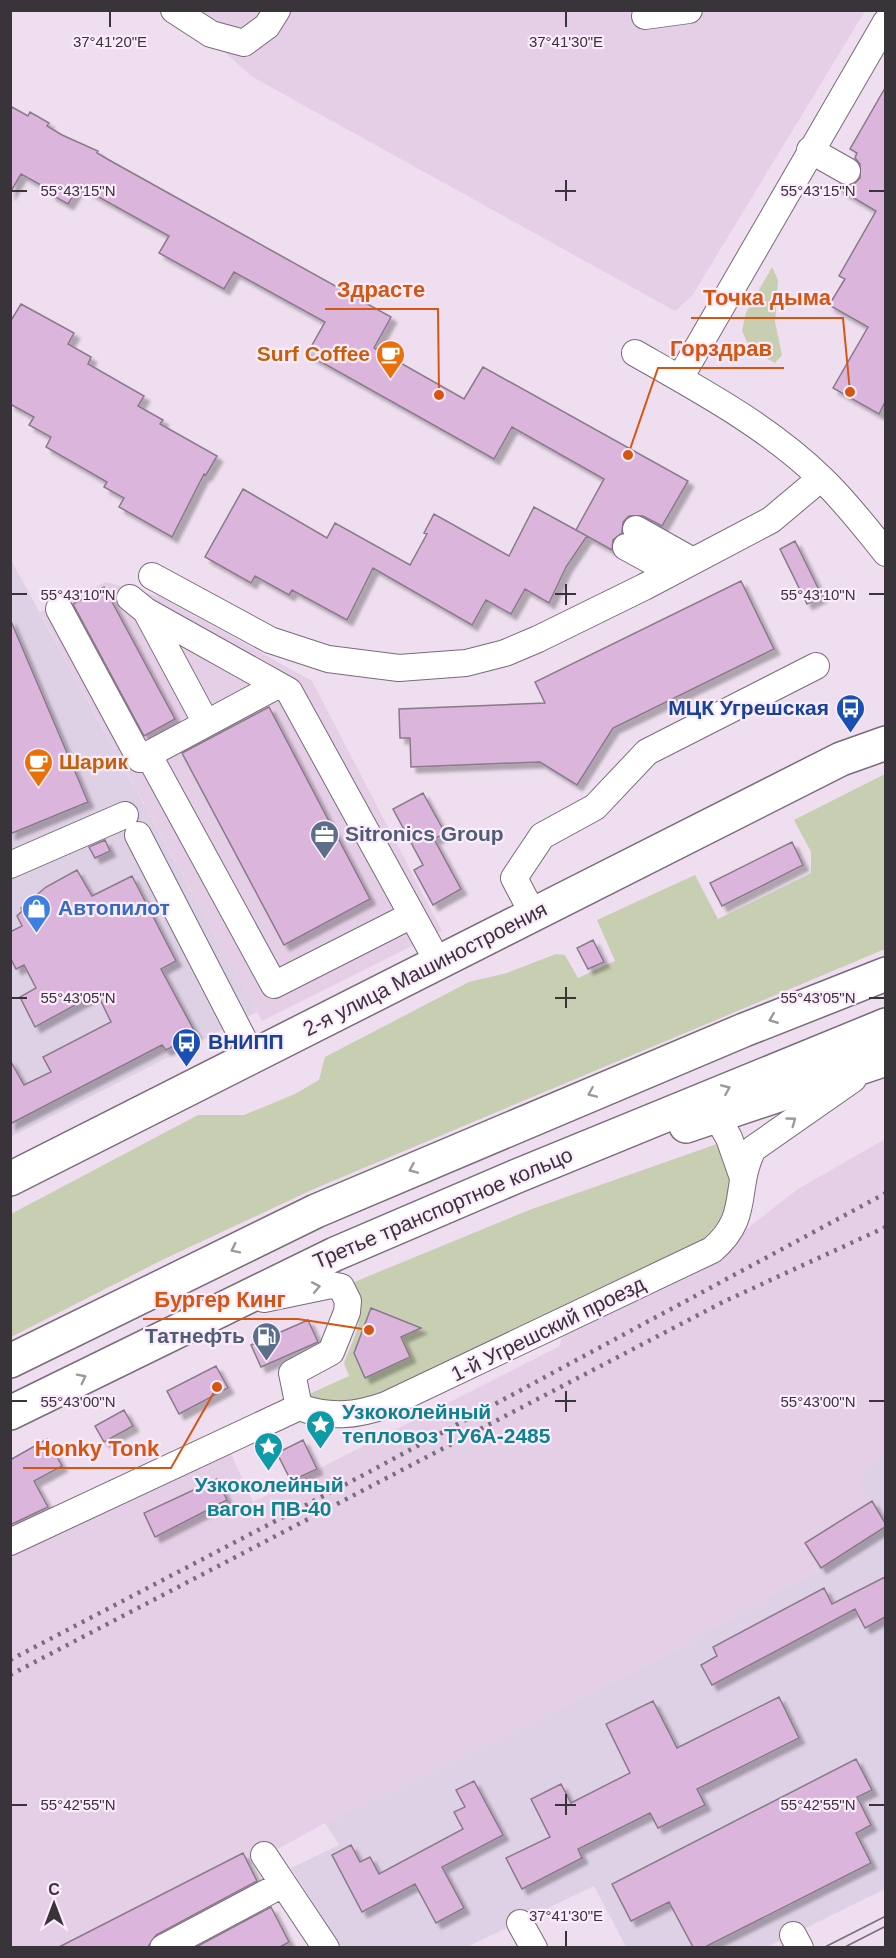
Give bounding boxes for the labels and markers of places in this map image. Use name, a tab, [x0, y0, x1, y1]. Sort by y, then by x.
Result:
callout: Здрасте	[325, 269, 438, 309]
callout: Точка дыма	[691, 278, 843, 318]
callout: Горздрав	[658, 328, 784, 368]
cafe icon: Surf Coffee	[375, 338, 407, 380]
place label: Surf Coffee	[257, 342, 370, 365]
bus stop icon: МЦК Угрешская	[834, 692, 866, 734]
place label: МЦК Угрешская	[668, 696, 829, 719]
cafe icon: Шарик	[22, 746, 54, 788]
place label: Шарик	[59, 750, 129, 773]
office icon: Sitronics Group	[308, 818, 340, 860]
place label: Sitronics Group	[345, 822, 504, 845]
shop icon: Автопилот	[21, 892, 53, 934]
place label: Автопилот	[58, 896, 170, 919]
bus stop icon: ВНИПП	[171, 1026, 203, 1068]
place label: ВНИПП	[208, 1030, 284, 1053]
callout: Бургер Кинг	[143, 1279, 298, 1319]
fuel station icon: Татнефть	[250, 1320, 282, 1362]
place label: Татнефть	[145, 1324, 245, 1347]
place label: Узкоколейный тепловоз ТУ6А-2485	[342, 1400, 551, 1447]
place icon: Узкоколейный тепловоз ТУ6А-2485	[305, 1408, 337, 1450]
callout: Honky Tonk	[23, 1428, 171, 1468]
place icon: Узкоколейный вагон ПВ-40	[253, 1430, 285, 1472]
place label: Узкоколейный вагон ПВ-40	[194, 1473, 344, 1520]

